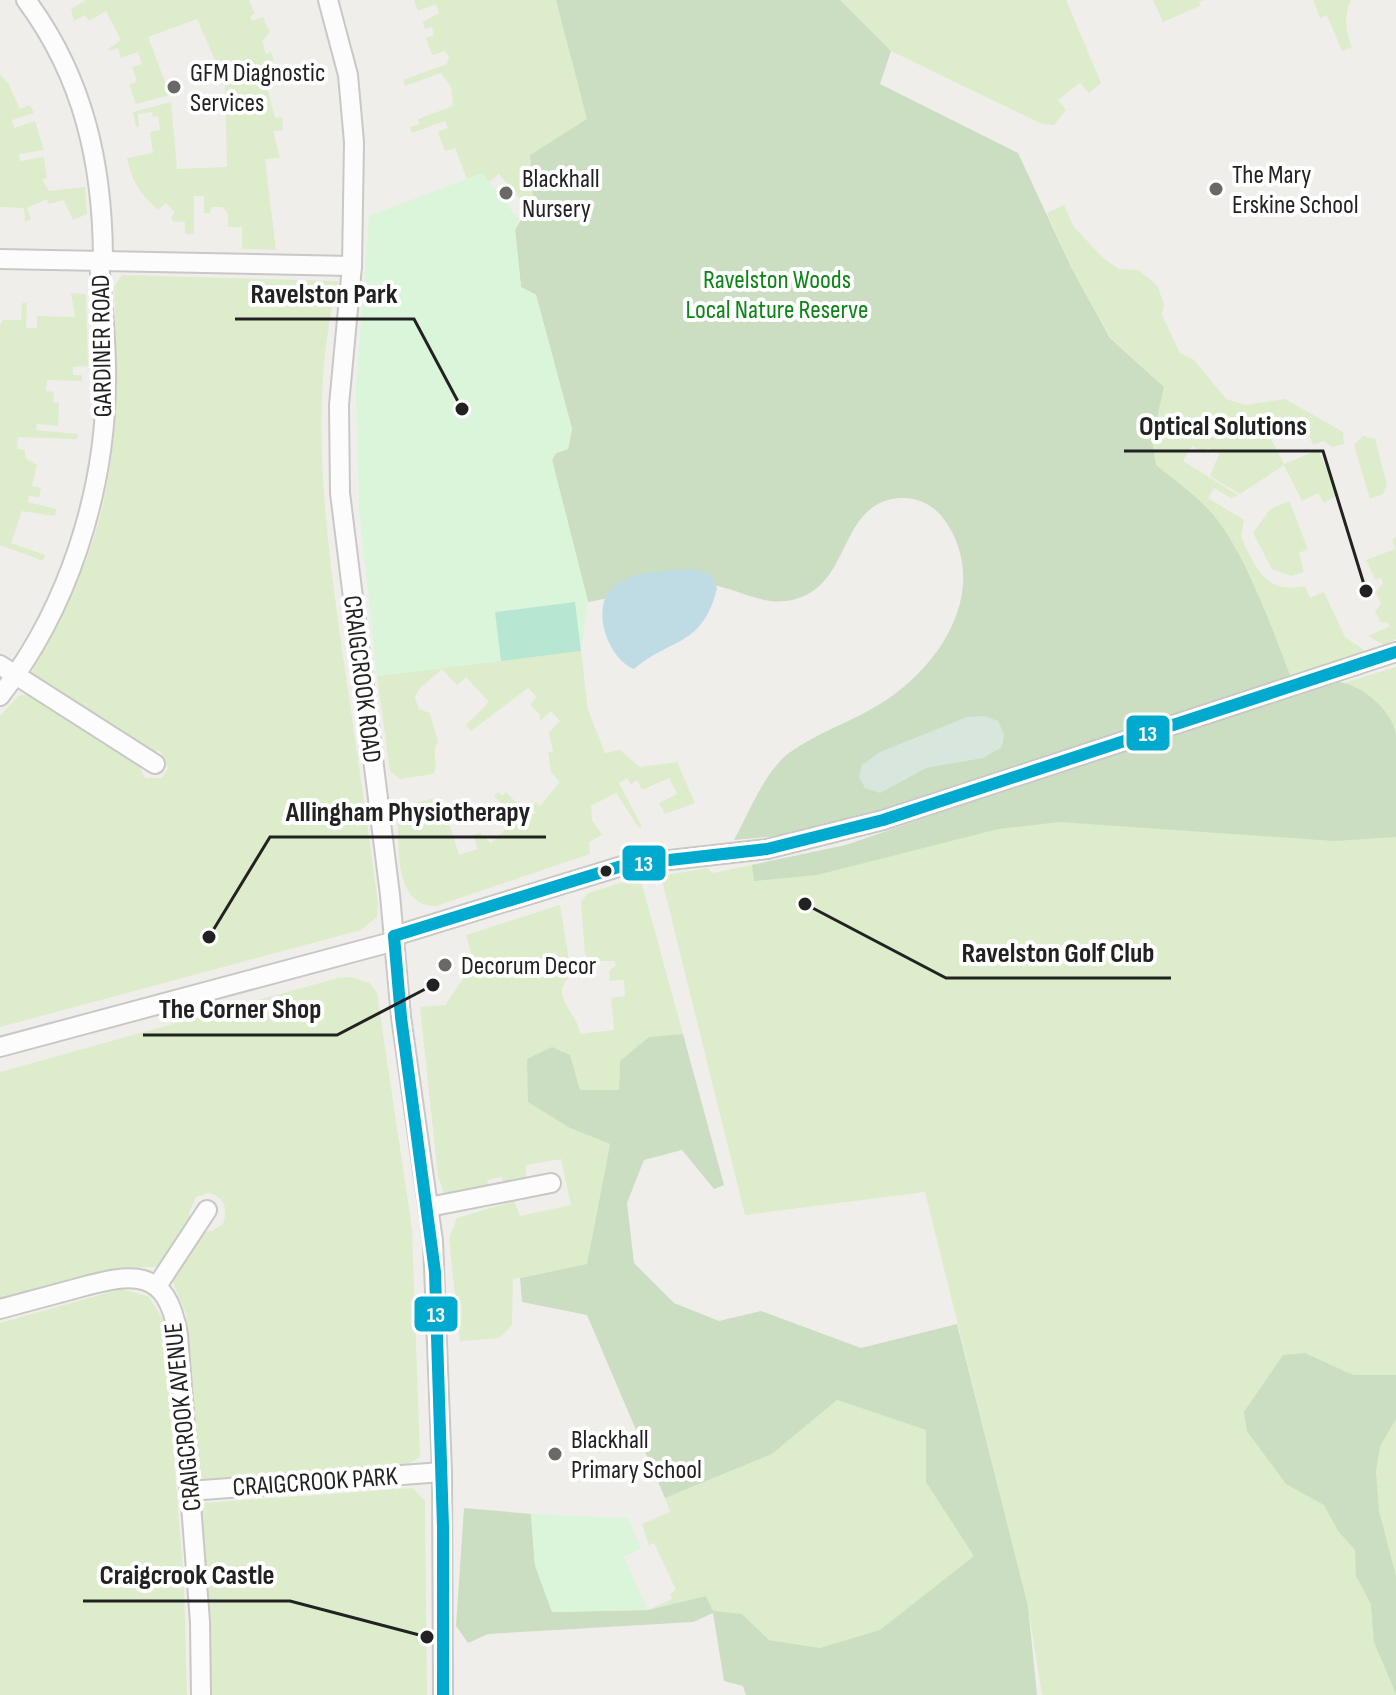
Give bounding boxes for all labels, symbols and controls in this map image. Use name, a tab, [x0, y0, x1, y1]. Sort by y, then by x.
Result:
place label: GFM Diagnostic Services	[190, 58, 325, 119]
marker: GFM Diagnostic Services	[165, 78, 183, 96]
place label: The Mary Erskine School	[1232, 160, 1359, 221]
place label: Blackhall Nursery	[522, 164, 600, 225]
marker: The Mary Erskine School	[1207, 180, 1225, 198]
marker: Blackhall Nursery	[497, 184, 515, 202]
park label: Ravelston Woods Local Nature Reserve	[686, 265, 868, 326]
callout: Ravelston Park	[235, 267, 414, 319]
street label: GARDINER ROAD	[86, 274, 119, 418]
text: Ravelston Park	[251, 278, 398, 311]
callout: Optical Solutions	[1124, 399, 1323, 451]
text: Optical Solutions	[1139, 410, 1307, 443]
street label: CRAIGCROOK ROAD	[336, 594, 387, 765]
line badge: 13	[1125, 714, 1171, 752]
text: 13	[1139, 721, 1157, 748]
callout: Allingham Physiotherapy	[270, 785, 546, 837]
text: Allingham Physiotherapy	[285, 796, 530, 829]
line badge: 13	[621, 844, 667, 882]
text: 13	[635, 851, 653, 878]
unlabelled marker	[598, 863, 614, 879]
callout: Ravelston Golf Club	[946, 926, 1171, 978]
text: Ravelston Golf Club	[962, 937, 1154, 970]
place label: Decorum Decor	[461, 951, 597, 982]
marker: Decorum Decor	[436, 956, 454, 974]
callout: The Corner Shop	[143, 983, 337, 1035]
text: The Corner Shop	[159, 993, 321, 1026]
line badge: 13	[413, 1295, 459, 1333]
text: 13	[427, 1302, 445, 1329]
street label: CRAIGCROOK AVENUE	[158, 1321, 209, 1513]
place label: Blackhall Primary School	[571, 1425, 702, 1486]
marker: Blackhall Primary School	[546, 1445, 564, 1463]
street label: CRAIGCROOK PARK	[232, 1461, 399, 1504]
callout: Craigcrook Castle	[83, 1549, 290, 1601]
text: Craigcrook Castle	[99, 1559, 275, 1592]

